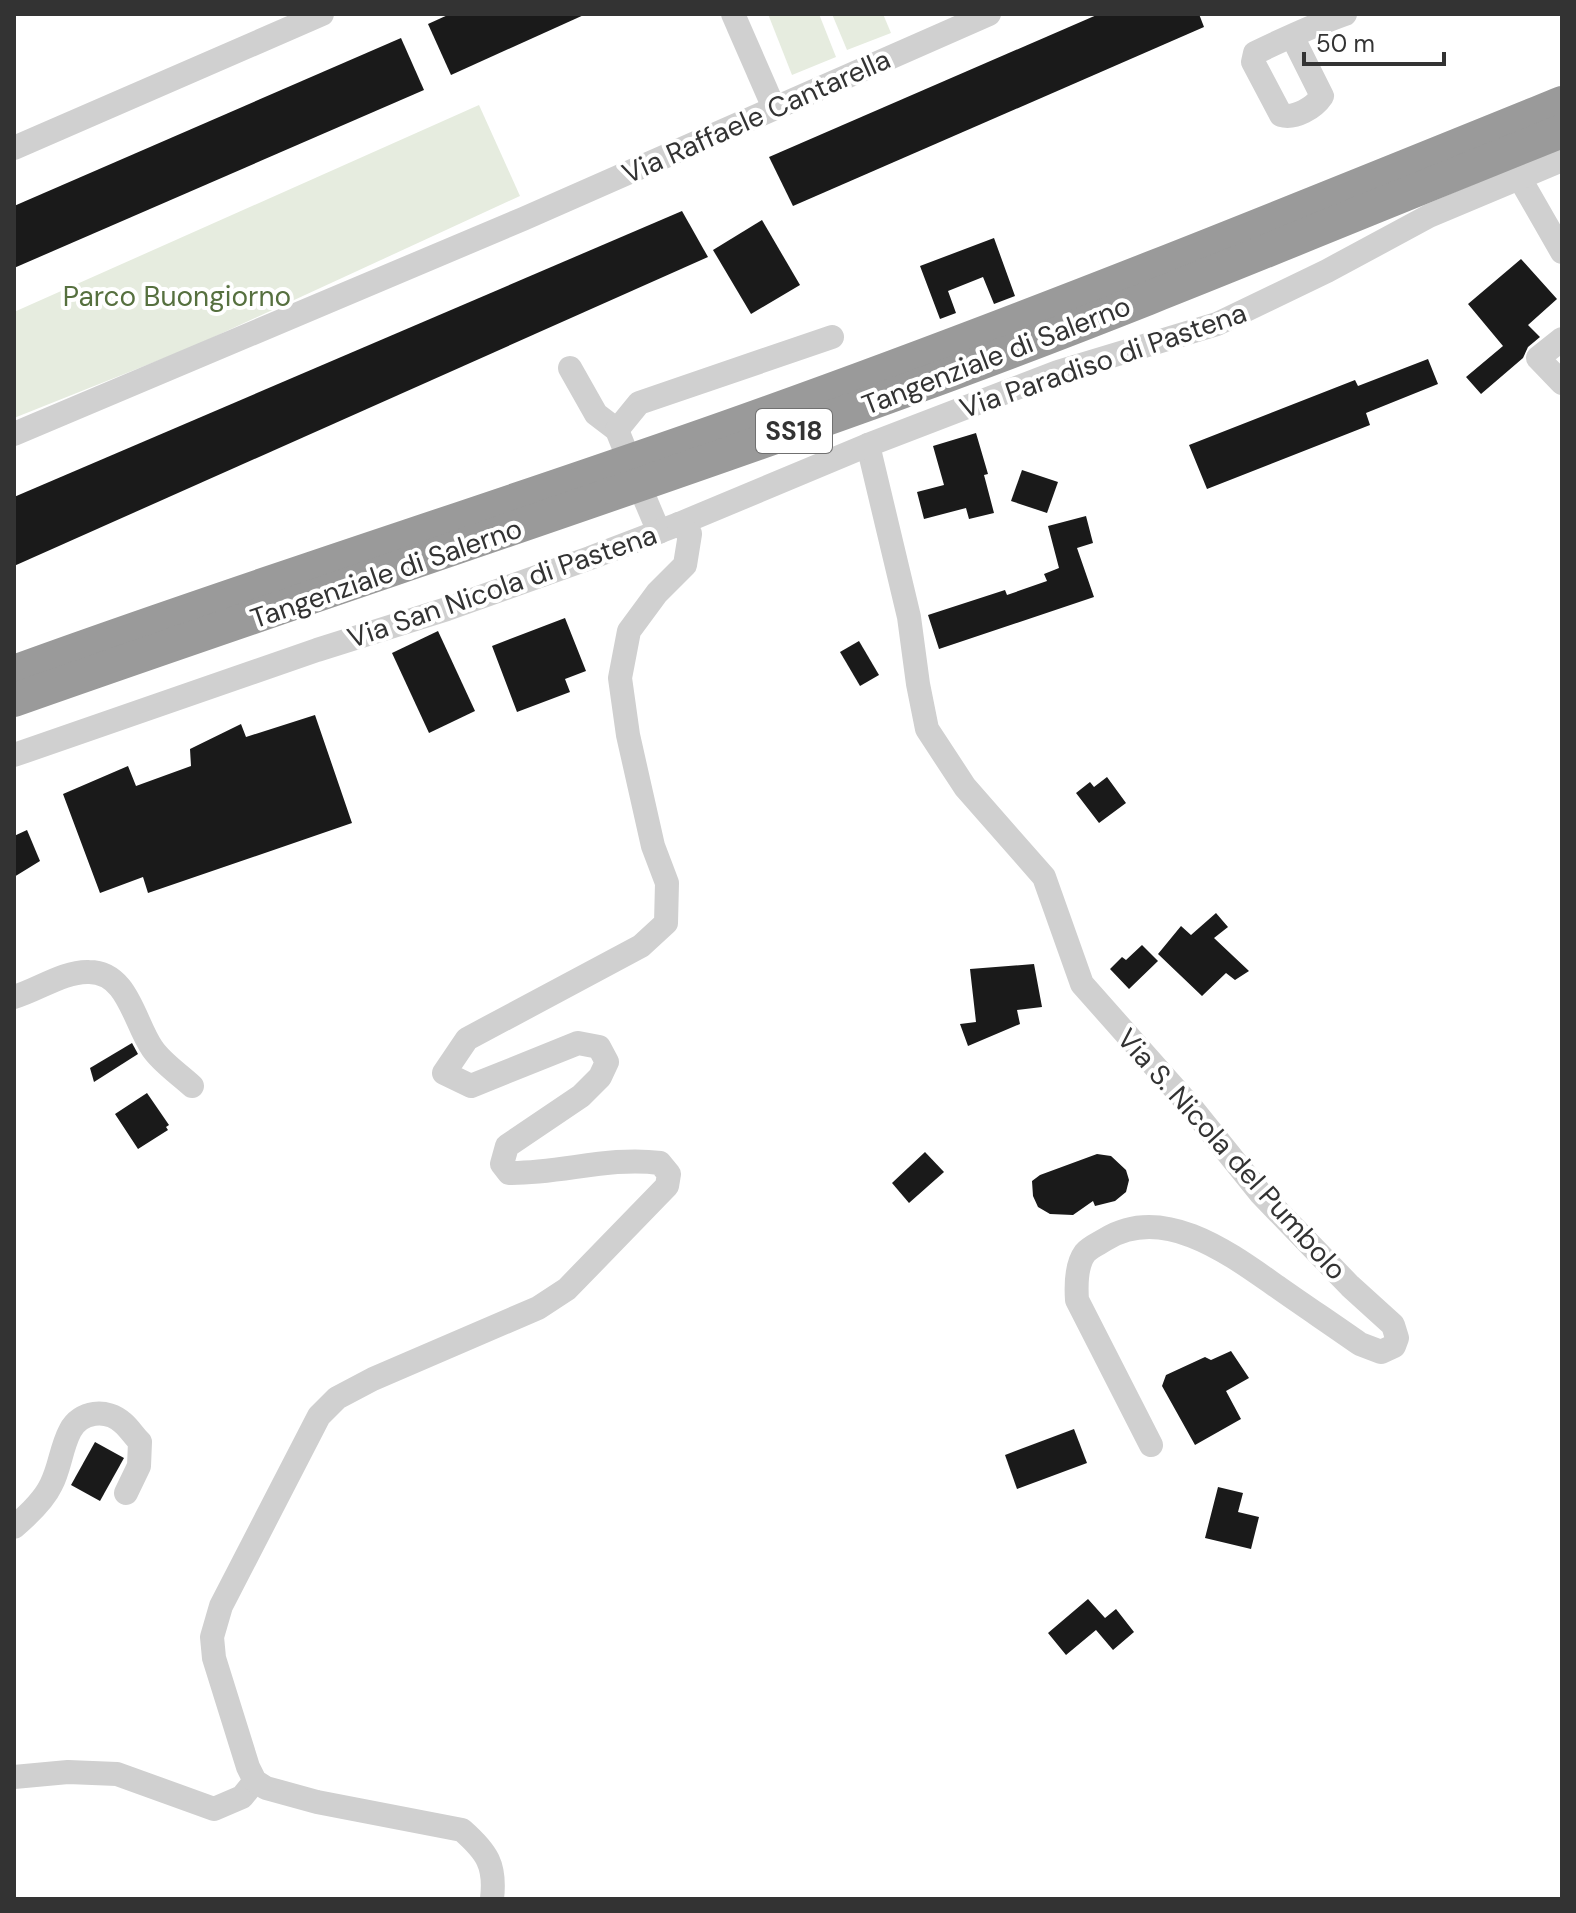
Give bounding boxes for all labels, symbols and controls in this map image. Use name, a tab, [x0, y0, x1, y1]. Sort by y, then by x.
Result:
scale bar	[1304, 16, 1444, 66]
text: 50 m	[1316, 28, 1375, 59]
street label: Via Raffaele Cantarella	[616, 41, 896, 192]
park label: Parco Buongiorno	[63, 278, 291, 315]
street label: Tangenziale di Salerno	[857, 287, 1136, 424]
street label: Via Paradiso di Pastena	[955, 294, 1251, 427]
road number: SS18	[756, 409, 832, 453]
street label: Tangenziale di Salerno	[246, 510, 527, 637]
street label: Via San Nicola di Pastena	[343, 516, 662, 657]
street label: Via S. Nicola del Pumbolo	[1109, 1021, 1355, 1288]

